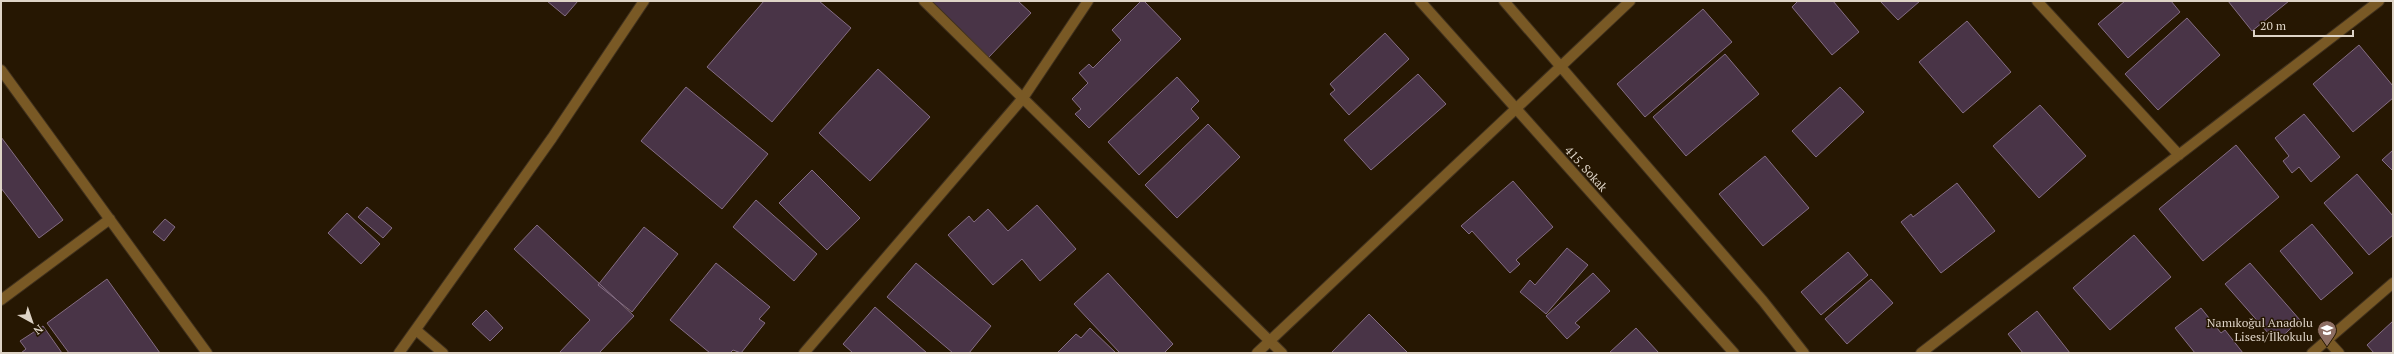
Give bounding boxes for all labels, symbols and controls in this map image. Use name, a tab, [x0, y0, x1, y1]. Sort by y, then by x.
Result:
scale bar	[2254, 12, 2353, 38]
text: 20 m	[2260, 18, 2287, 33]
street label: 415. Sokak	[1562, 143, 1611, 195]
north arrow	[12, 302, 52, 342]
place label: Namıkoğul Anadolu Lisesi/İlkokulu	[2207, 315, 2313, 344]
school or university icon: Namıkoğul Anadolu Lisesi/İlkokulu	[2316, 319, 2338, 347]
text: N	[30, 322, 46, 338]

